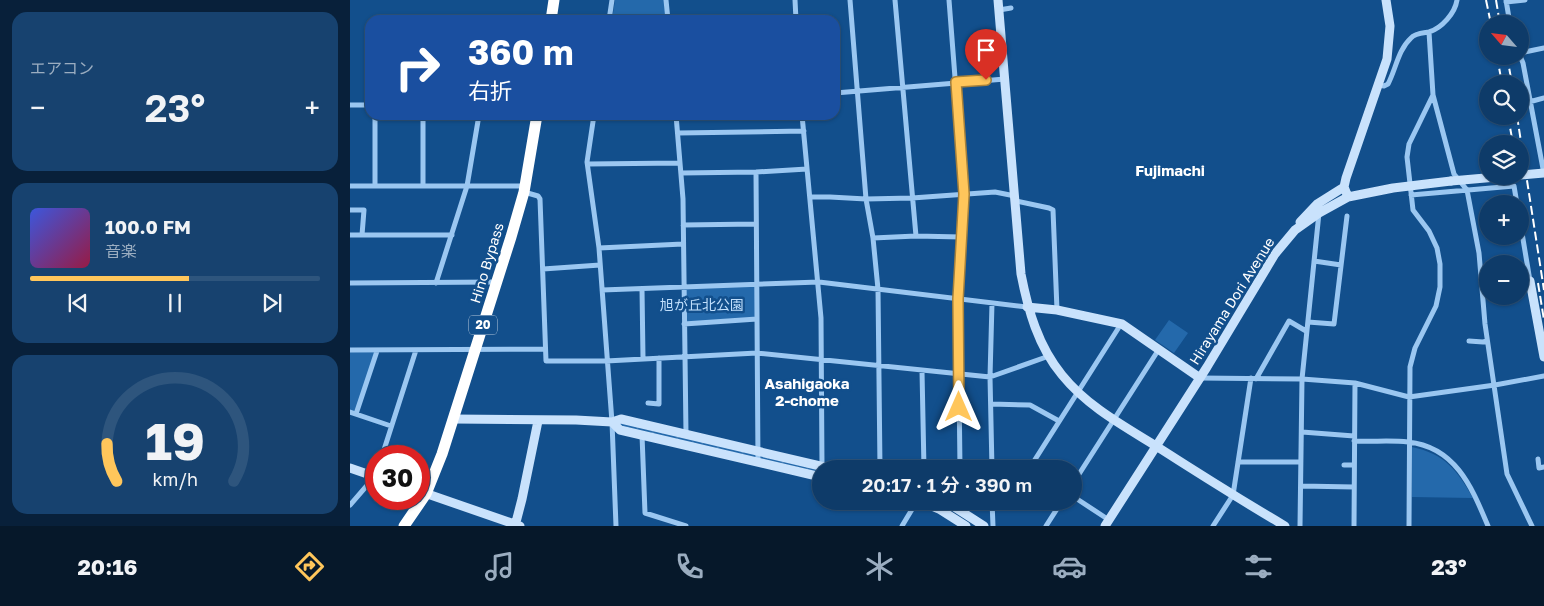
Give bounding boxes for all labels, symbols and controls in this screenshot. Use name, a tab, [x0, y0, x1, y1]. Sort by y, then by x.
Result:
north arrow	[1479, 15, 1529, 65]
map controls	[1479, 15, 1529, 305]
pin	[965, 29, 1007, 80]
text: 360 m	[468, 31, 574, 73]
icon: right	[385, 35, 450, 100]
icon: arrive	[972, 36, 1000, 64]
text: エアコン	[30, 58, 94, 78]
button: search	[1479, 75, 1529, 125]
text: 右折	[468, 77, 512, 104]
text: 23°	[145, 85, 205, 130]
text: −	[30, 91, 45, 124]
text: +	[305, 91, 320, 124]
button: layers	[1479, 135, 1529, 185]
district label: Fujimachi	[1135, 161, 1205, 179]
button: +	[1479, 195, 1529, 245]
text: 100.0 FM	[105, 215, 191, 238]
street label: Hino Bypass	[466, 221, 507, 305]
street label: Hirayama Dori Avenue	[1185, 234, 1278, 367]
text: 音楽	[105, 241, 137, 261]
button: −	[1479, 255, 1529, 305]
icon: previous	[64, 289, 92, 317]
icon: pause	[161, 289, 189, 317]
icon: next	[258, 289, 286, 317]
park label: 旭が丘北公園	[660, 296, 744, 313]
road number: 20	[469, 316, 497, 334]
district label: Asahigaoka 2-chome	[764, 374, 850, 409]
position arrow	[932, 380, 984, 432]
text: 19	[145, 409, 205, 471]
speed limit sign: 30	[365, 445, 430, 510]
text: km/h	[152, 468, 198, 490]
text: 20:17 · 1 分 · 390 m	[862, 473, 1032, 496]
icon: directions	[292, 549, 327, 584]
icon: music	[482, 549, 517, 584]
icon: phone	[672, 549, 707, 584]
icon: climate	[862, 549, 897, 584]
icon: car	[1052, 549, 1087, 584]
icon: filters	[1241, 549, 1276, 584]
text: 20:16	[77, 553, 137, 580]
text: 23°	[1431, 553, 1467, 580]

